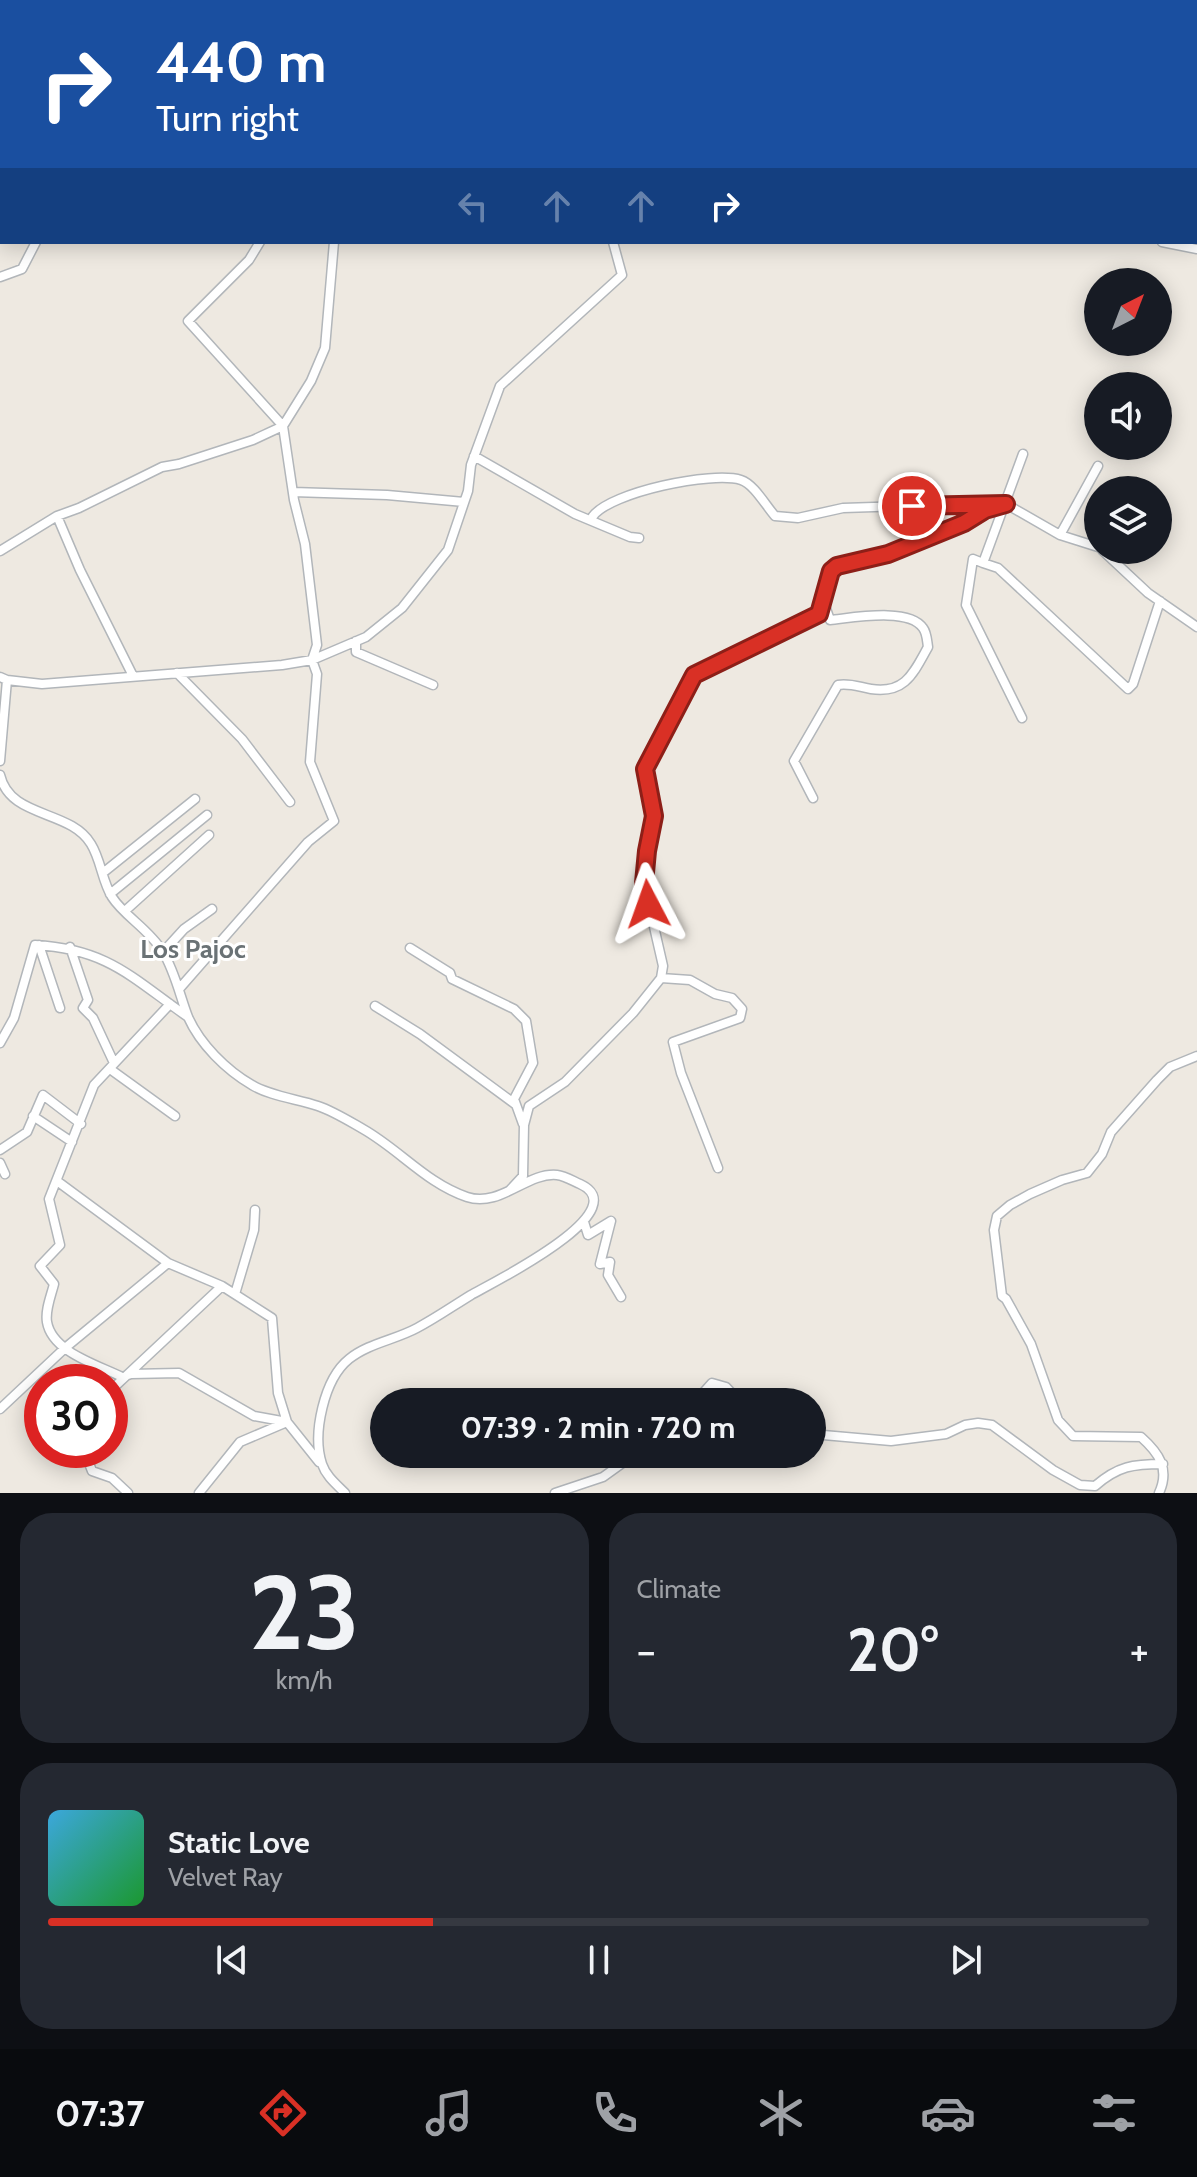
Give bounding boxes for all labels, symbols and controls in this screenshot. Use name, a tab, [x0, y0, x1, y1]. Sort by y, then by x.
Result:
text: 440 m	[156, 28, 326, 96]
icon: right	[24, 32, 128, 136]
text: Turn right	[156, 96, 299, 140]
icon: left	[451, 184, 495, 228]
icon: ahead	[535, 184, 579, 228]
icon: ahead	[619, 184, 663, 228]
icon: right	[703, 184, 747, 228]
north arrow	[1084, 268, 1172, 356]
map controls	[1084, 268, 1172, 564]
button: sound	[1084, 372, 1172, 460]
pin	[878, 472, 946, 540]
button: layers	[1084, 476, 1172, 564]
icon: arrive	[890, 484, 934, 528]
position arrow	[606, 862, 690, 946]
district label: Los Pajoc	[140, 933, 246, 965]
speed limit sign: 30	[24, 1364, 128, 1468]
text: 07:39 · 2 min · 720 m	[461, 1409, 735, 1446]
text: 23	[249, 1549, 360, 1675]
text: Climate	[637, 1573, 721, 1605]
text: 20°	[847, 1613, 938, 1686]
text: −	[637, 1624, 656, 1677]
text: +	[1130, 1624, 1149, 1677]
text: km/h	[276, 1664, 333, 1696]
text: Static Love	[168, 1824, 310, 1861]
text: Velvet Ray	[168, 1861, 283, 1893]
icon: previous	[210, 1938, 254, 1982]
icon: pause	[577, 1938, 621, 1982]
icon: next	[944, 1938, 988, 1982]
icon: directions	[255, 2085, 311, 2141]
icon: music	[421, 2085, 477, 2141]
icon: phone	[587, 2085, 643, 2141]
icon: climate	[753, 2085, 809, 2141]
icon: car	[920, 2085, 976, 2141]
icon: filters	[1086, 2085, 1142, 2141]
text: 07:37	[55, 2091, 145, 2135]

